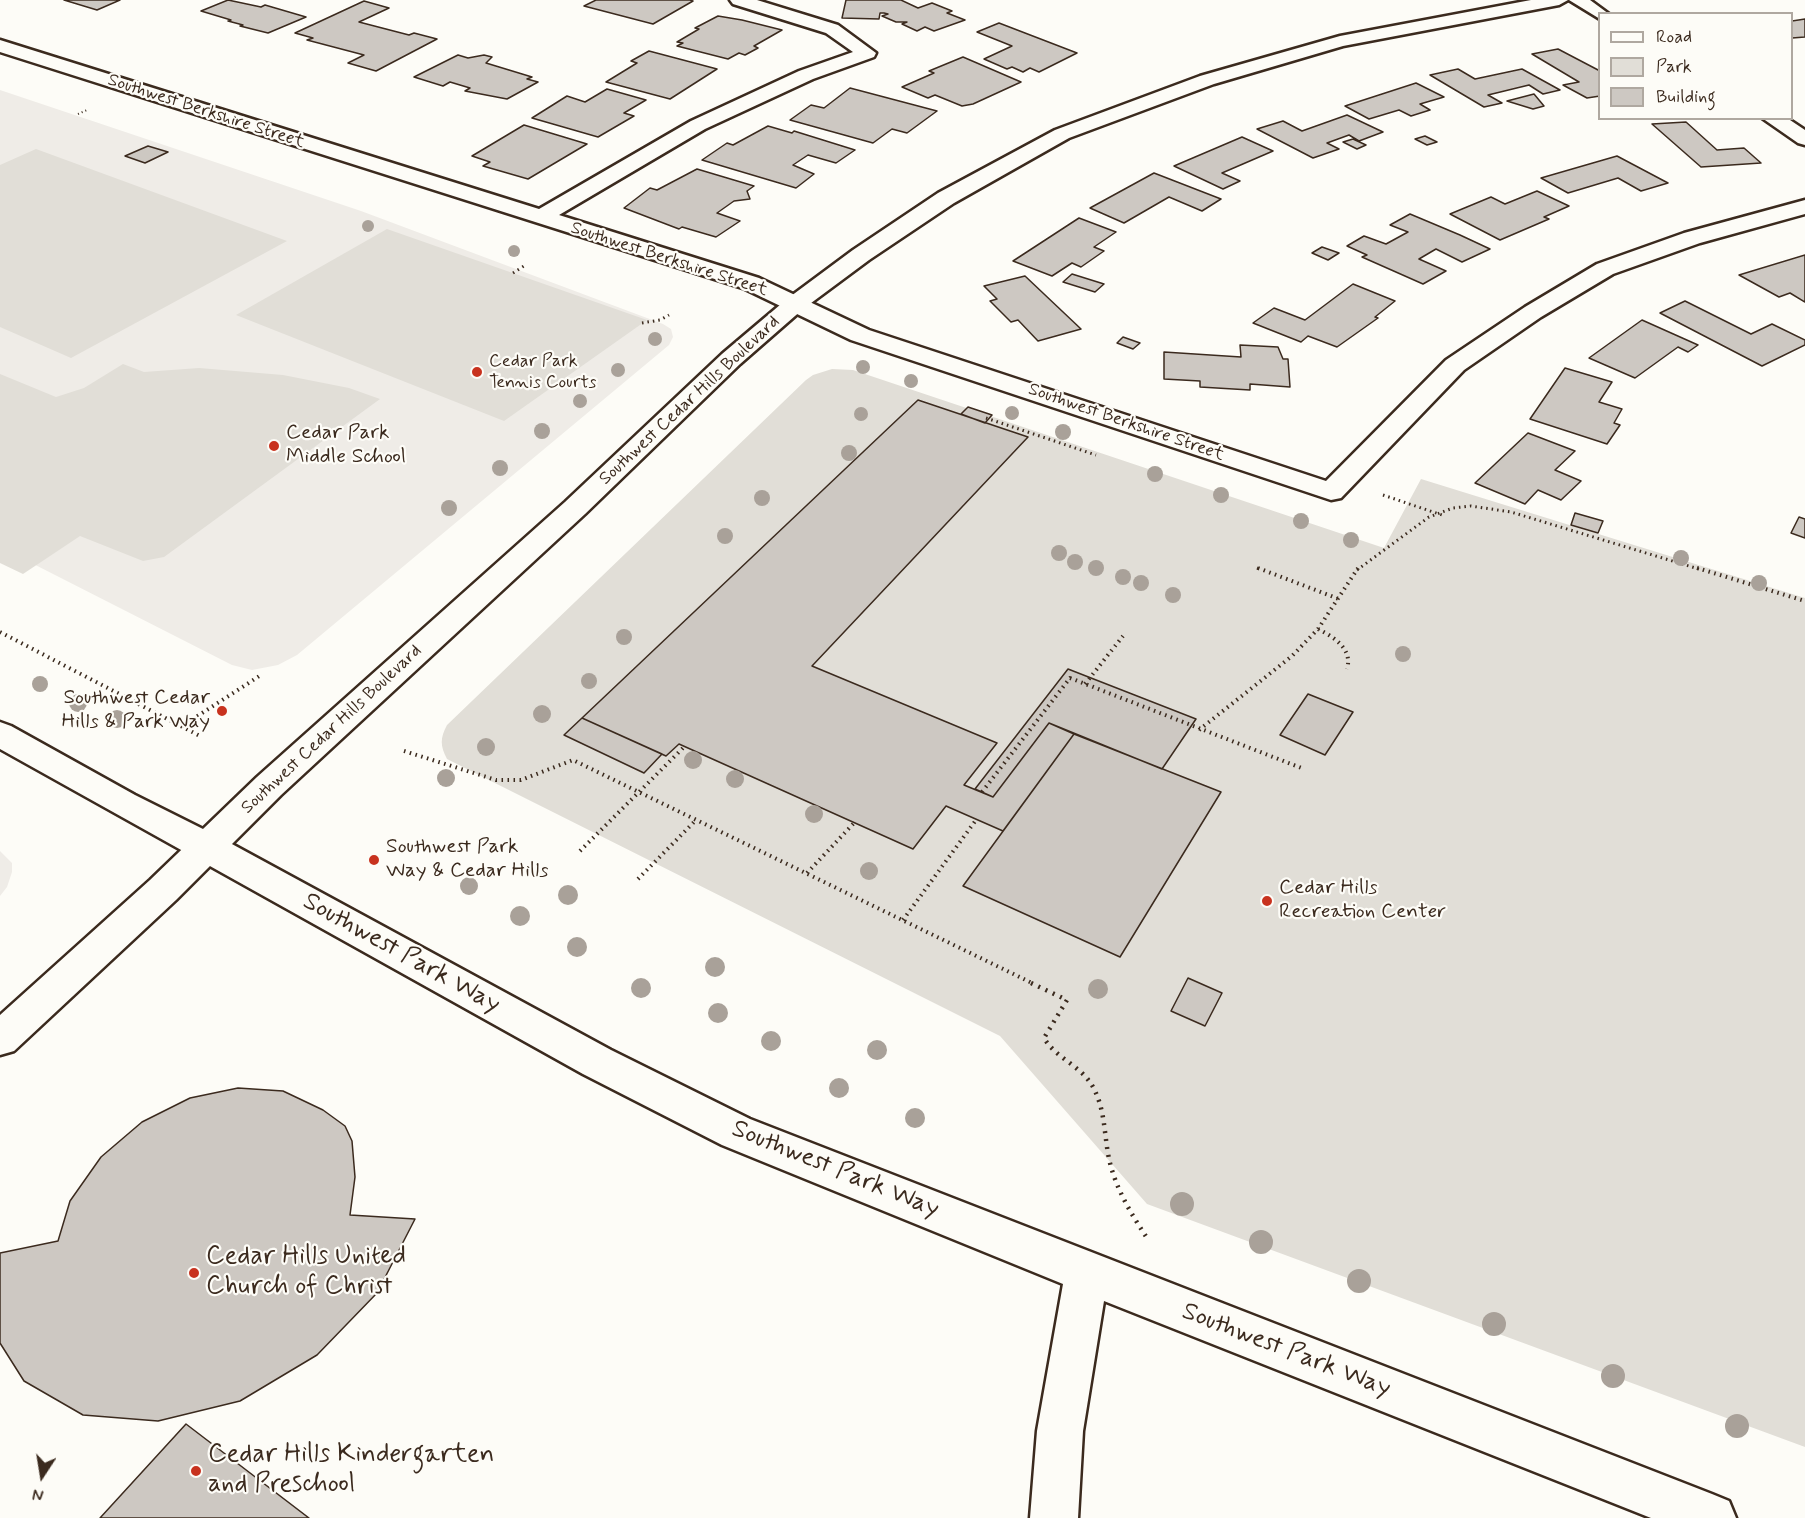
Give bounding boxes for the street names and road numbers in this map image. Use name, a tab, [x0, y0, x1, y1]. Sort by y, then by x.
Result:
street label: Southwest Berkshire Street	[105, 70, 307, 154]
street label: Southwest Berkshire Street	[568, 218, 770, 302]
street label: Southwest Cedar Hills Boulevard	[595, 312, 785, 490]
street label: Southwest Berkshire Street	[1025, 379, 1227, 467]
street label: Southwest Cedar Hills Boulevard	[237, 641, 427, 819]
street label: Southwest Park Way	[297, 887, 505, 1021]
street label: Southwest Park Way	[727, 1114, 943, 1226]
street label: Southwest Park Way	[1177, 1297, 1395, 1405]

